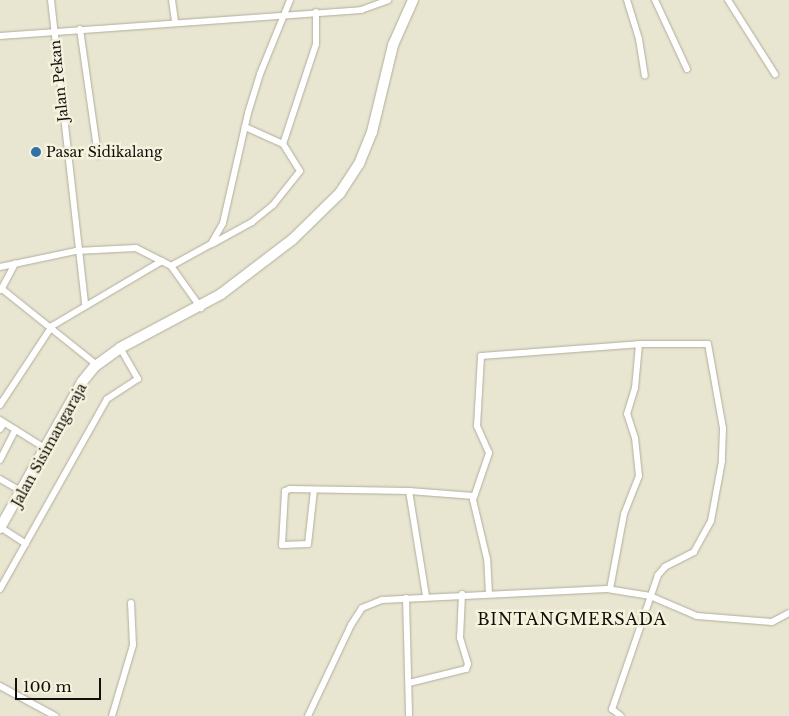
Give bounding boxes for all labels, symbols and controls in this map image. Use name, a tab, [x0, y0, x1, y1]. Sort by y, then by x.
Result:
street label: Jalan Pekan	[46, 39, 72, 123]
place label: Pasar Sidikalang	[46, 144, 163, 160]
marker: Pasar Sidikalang	[30, 146, 42, 158]
street label: Jalan Sisimangaraja	[8, 380, 90, 510]
district label: BINTANGMERSADA	[475, 609, 669, 629]
scale bar	[18, 668, 104, 700]
text: 100 m	[23, 677, 72, 696]

